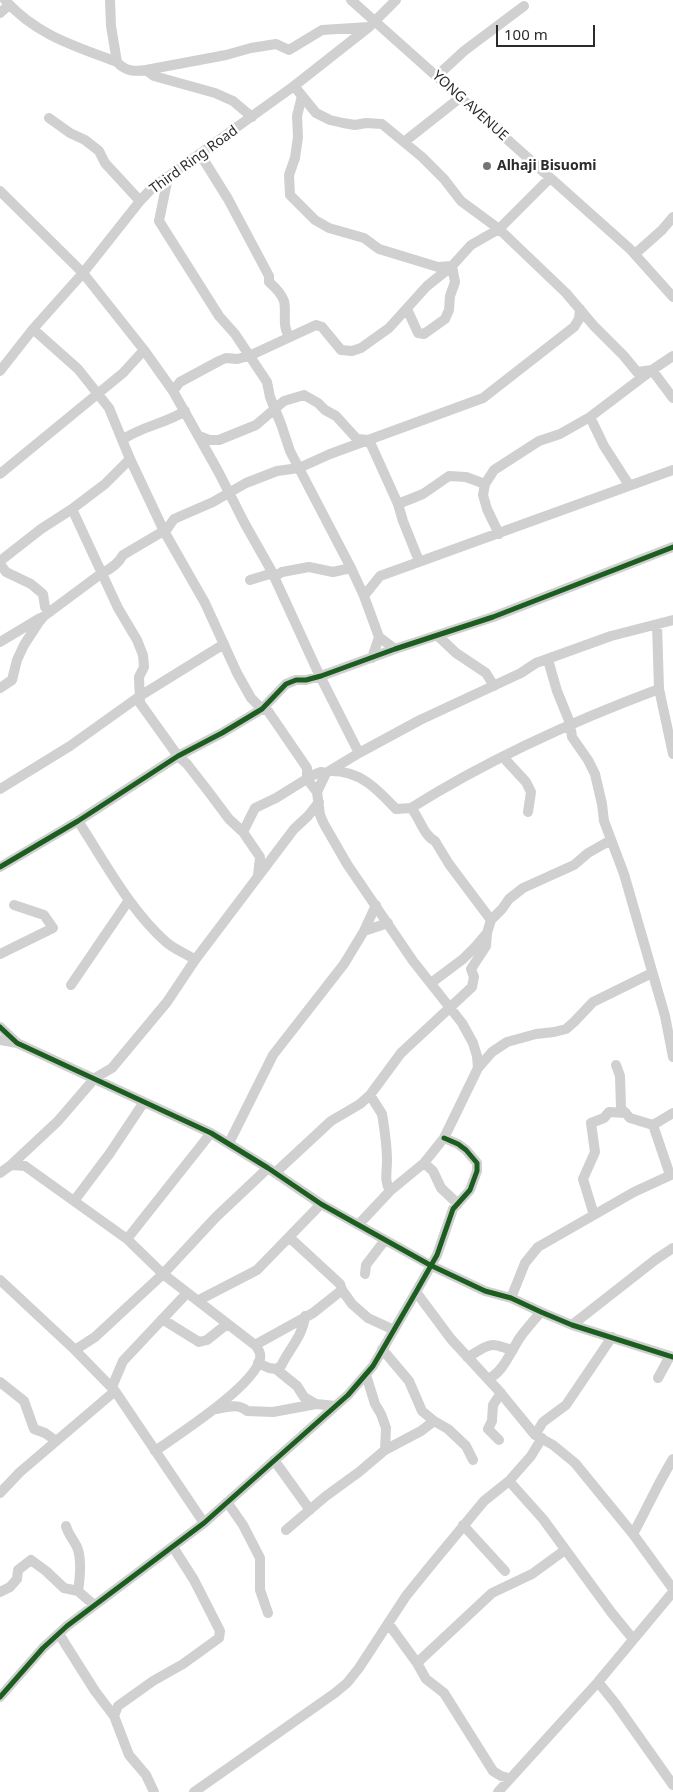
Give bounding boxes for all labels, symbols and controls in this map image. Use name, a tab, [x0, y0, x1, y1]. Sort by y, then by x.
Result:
scale bar	[498, 15, 597, 47]
text: 100 m	[504, 24, 548, 44]
street label: YONG AVENUE	[429, 68, 511, 144]
street label: Third Ring Road	[147, 122, 241, 198]
place label: Alhaji Bisuomi	[497, 158, 597, 174]
marker: Alhaji Bisuomi	[481, 160, 493, 172]

